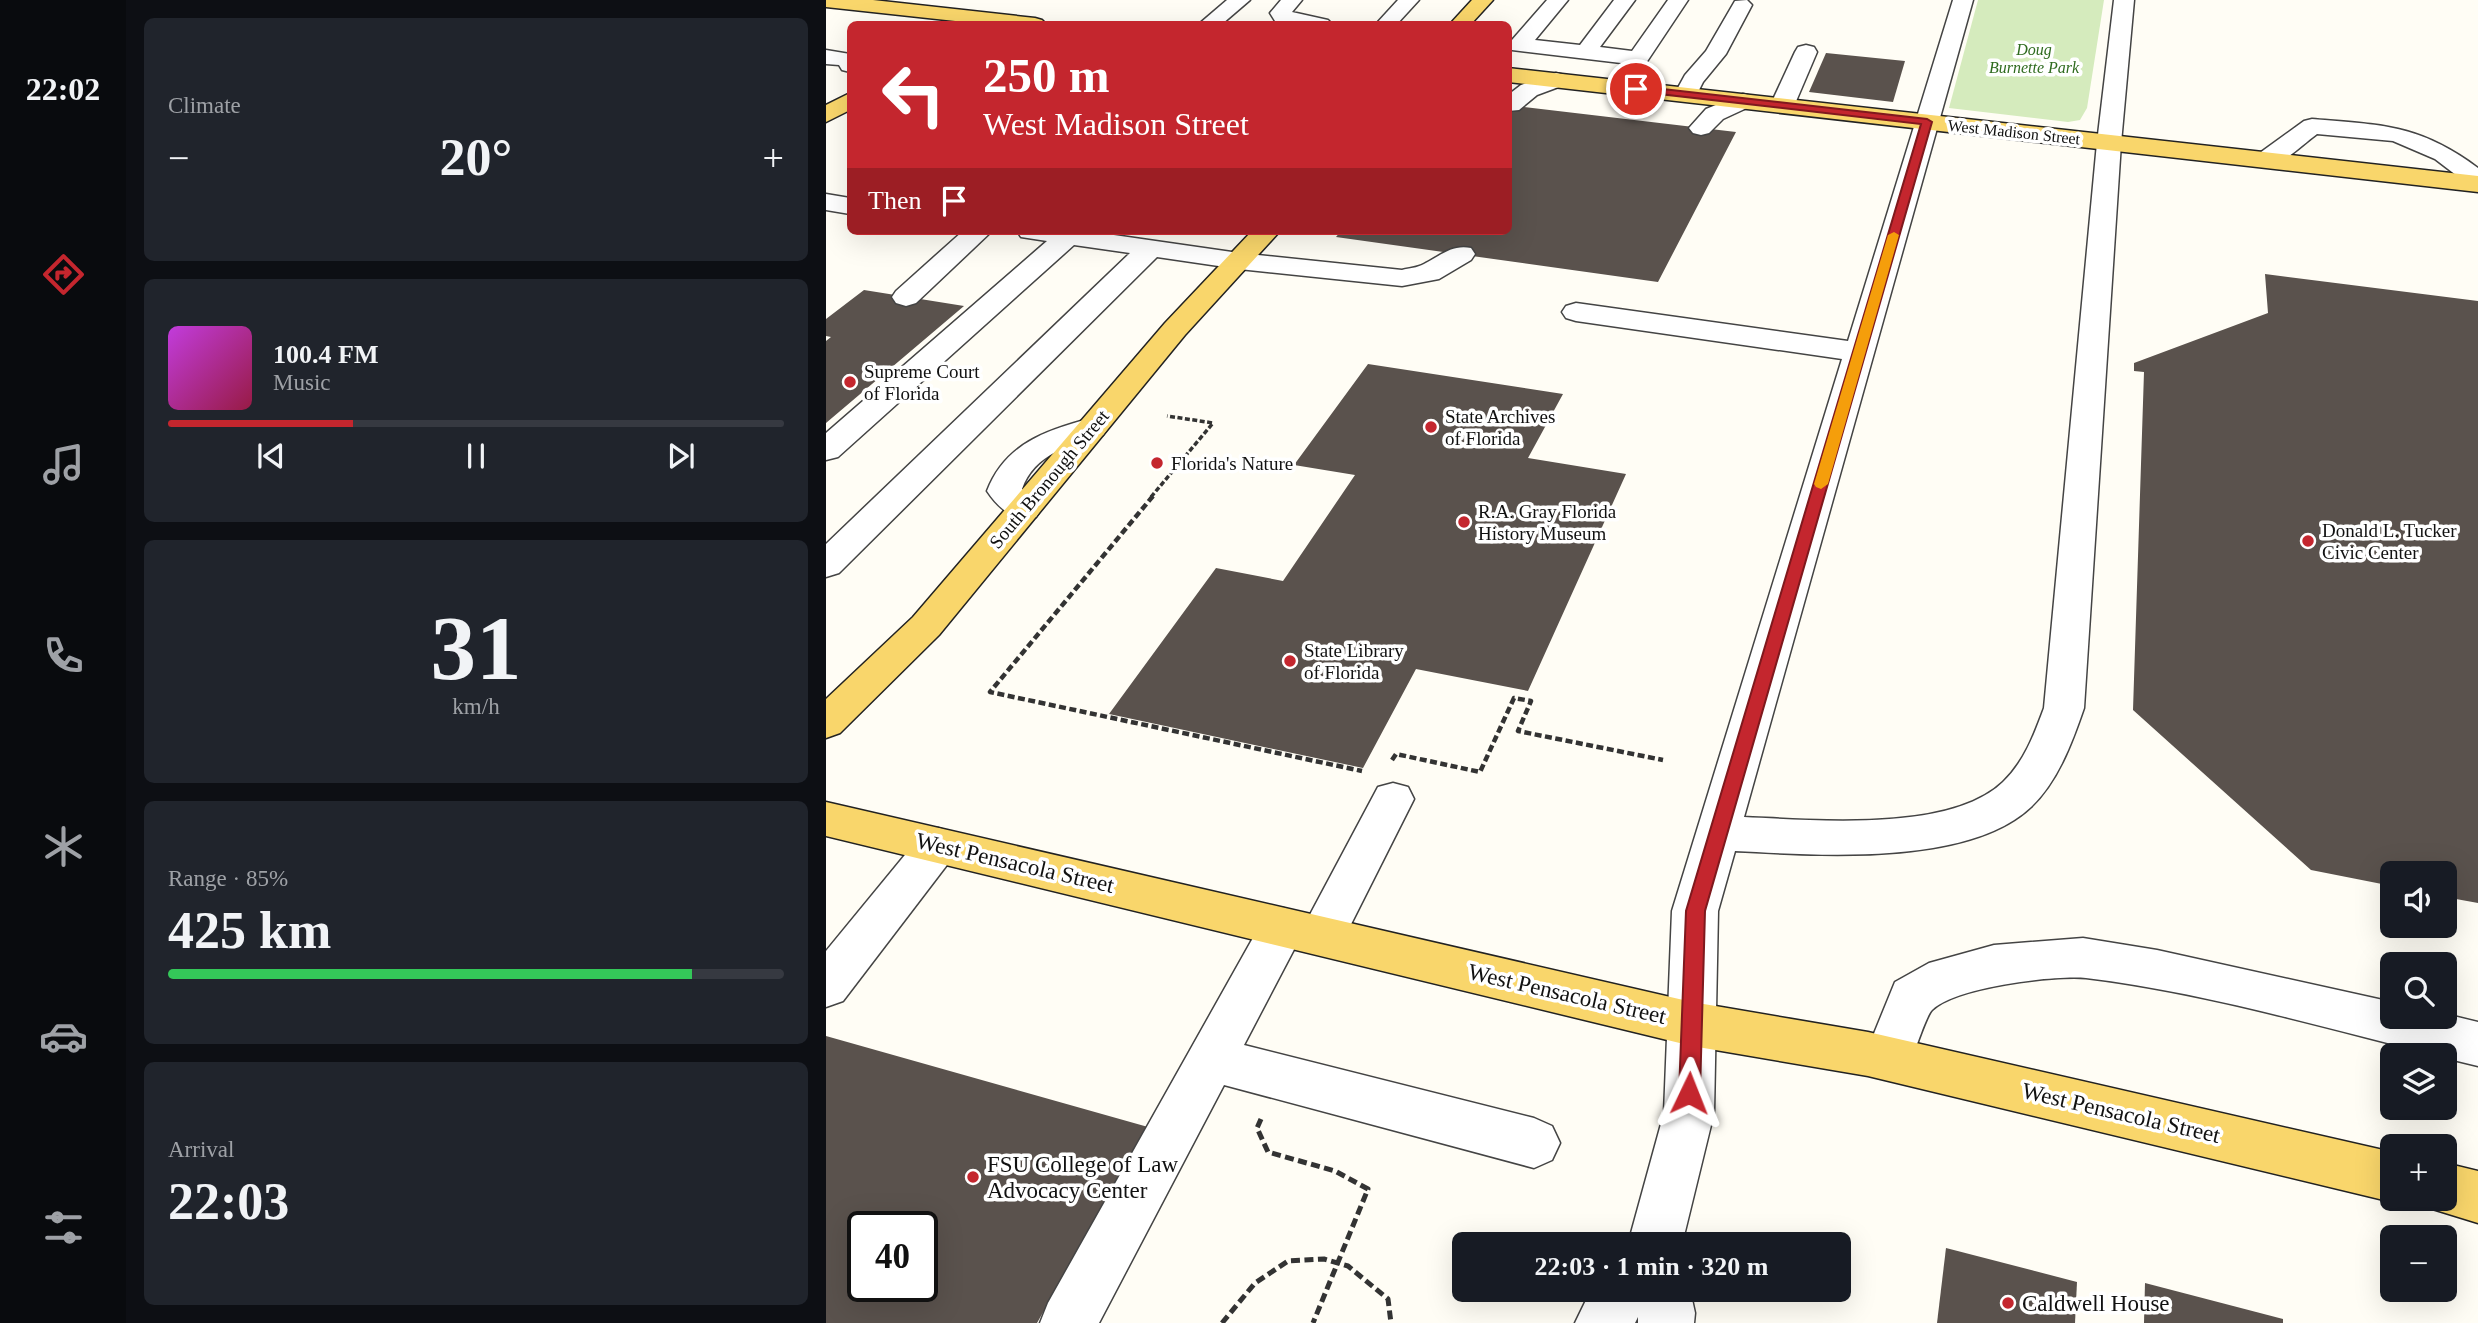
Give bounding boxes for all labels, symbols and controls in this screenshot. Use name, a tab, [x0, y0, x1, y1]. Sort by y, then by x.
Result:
park label: Doug Burnette Park	[1989, 41, 2080, 76]
text: 250 m	[983, 48, 1110, 103]
icon: left	[868, 49, 959, 140]
pin	[1606, 59, 1666, 119]
icon: arrive	[1617, 70, 1655, 108]
text: 22:02	[26, 71, 100, 107]
text: Climate	[168, 93, 241, 118]
text: West Madison Street	[983, 106, 1249, 142]
street label: West Madison Street	[1947, 117, 2082, 147]
text: 20°	[440, 129, 512, 186]
text: −	[168, 137, 189, 179]
text: +	[763, 137, 784, 179]
icon: arrive	[935, 182, 973, 220]
text: Then	[868, 186, 921, 215]
icon: directions	[39, 250, 88, 299]
text: 100.4 FM	[273, 340, 378, 369]
place label: Supreme Court of Florida	[864, 361, 980, 404]
text: Music	[273, 370, 331, 395]
marker: Supreme Court of Florida	[842, 374, 858, 390]
street label: South Bronough Street	[985, 405, 1113, 552]
place label: State Archives of Florida	[1445, 406, 1555, 449]
marker: State Archives of Florida	[1423, 419, 1439, 435]
icon: previous	[252, 437, 290, 475]
icon: pause	[457, 437, 495, 475]
icon: next	[662, 437, 700, 475]
icon: music	[39, 440, 88, 489]
place label: Florida's Nature	[1171, 453, 1293, 474]
marker: Florida's Nature	[1149, 455, 1165, 471]
place label: R.A. Gray Florida History Museum	[1478, 501, 1617, 544]
marker: R.A. Gray Florida History Museum	[1456, 514, 1472, 530]
place label: Donald L. Tucker Civic Center	[2322, 520, 2457, 563]
marker: Donald L. Tucker Civic Center	[2300, 533, 2316, 549]
text: 31	[431, 598, 522, 699]
icon: phone	[39, 631, 88, 680]
place label: State Library of Florida	[1304, 640, 1404, 683]
marker: State Library of Florida	[1282, 653, 1298, 669]
text: km/h	[452, 694, 500, 719]
icon: climate	[39, 822, 88, 871]
street label: West Pensacola Street	[914, 828, 1117, 898]
map controls	[2380, 861, 2457, 1302]
button: sound	[2380, 861, 2457, 938]
text: Range · 85%	[168, 866, 288, 891]
text: 425 km	[168, 902, 331, 959]
button: search	[2380, 952, 2457, 1029]
street label: West Pensacola Street	[1466, 959, 1669, 1029]
icon: car	[39, 1012, 88, 1061]
button: layers	[2380, 1043, 2457, 1120]
position arrow	[1652, 1056, 1726, 1130]
street label: West Pensacola Street	[2020, 1078, 2223, 1148]
button: +	[2380, 1134, 2457, 1211]
text: Arrival	[168, 1137, 234, 1162]
place label: FSU College of Law Advocacy Center	[987, 1152, 1178, 1203]
marker: FSU College of Law Advocacy Center	[965, 1169, 981, 1185]
text: 22:03	[168, 1173, 289, 1230]
icon: filters	[39, 1203, 88, 1252]
speed limit sign: 40	[847, 1211, 938, 1302]
button: −	[2380, 1225, 2457, 1302]
text: 22:03 · 1 min · 320 m	[1535, 1252, 1769, 1281]
place label: Caldwell House	[2022, 1291, 2170, 1316]
marker: Caldwell House	[2000, 1295, 2016, 1311]

